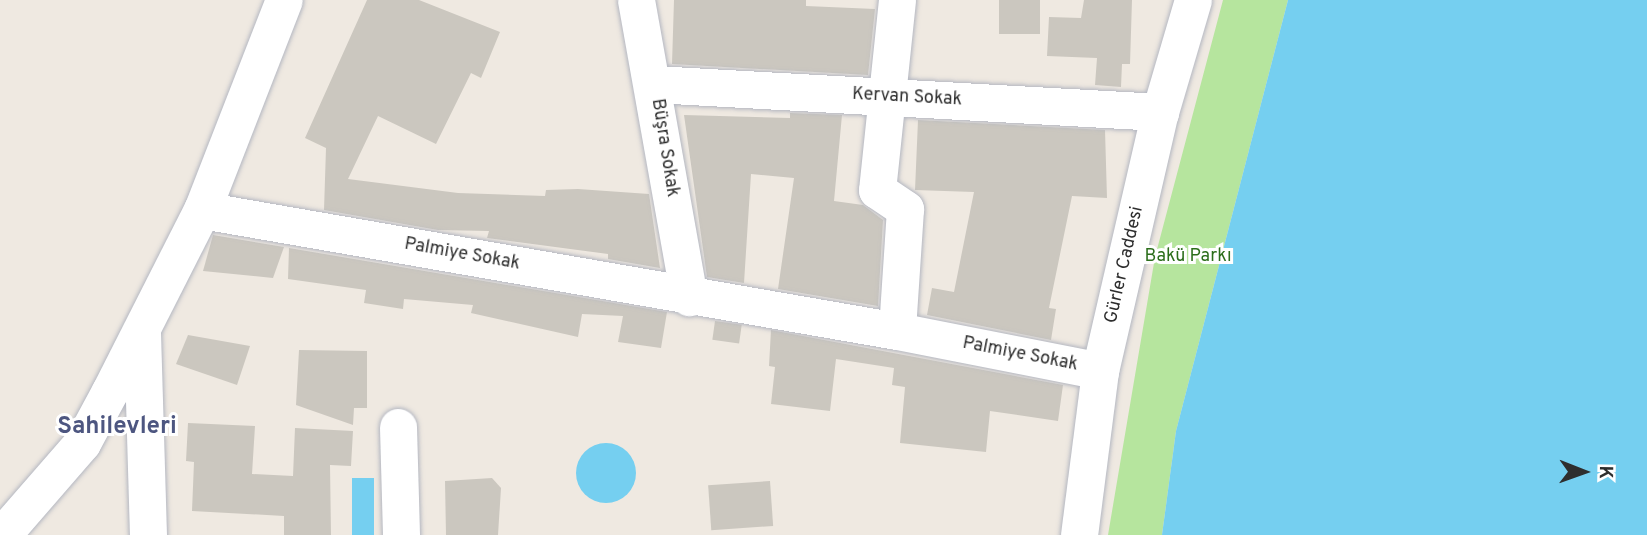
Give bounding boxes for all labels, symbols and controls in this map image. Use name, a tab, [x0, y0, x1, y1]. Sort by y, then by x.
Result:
street label: Kervan Sokak	[852, 84, 962, 112]
street label: Büşra Sokak	[646, 97, 682, 199]
street label: Gürler Caddesi	[1101, 204, 1149, 326]
street label: Palmiye Sokak	[403, 234, 521, 276]
park label: Bakü Parkı	[1145, 246, 1231, 268]
street label: Palmiye Sokak	[961, 333, 1079, 377]
district label: Sahilevleri	[57, 414, 177, 442]
north arrow	[1549, 437, 1619, 507]
text: K	[1593, 465, 1617, 479]

